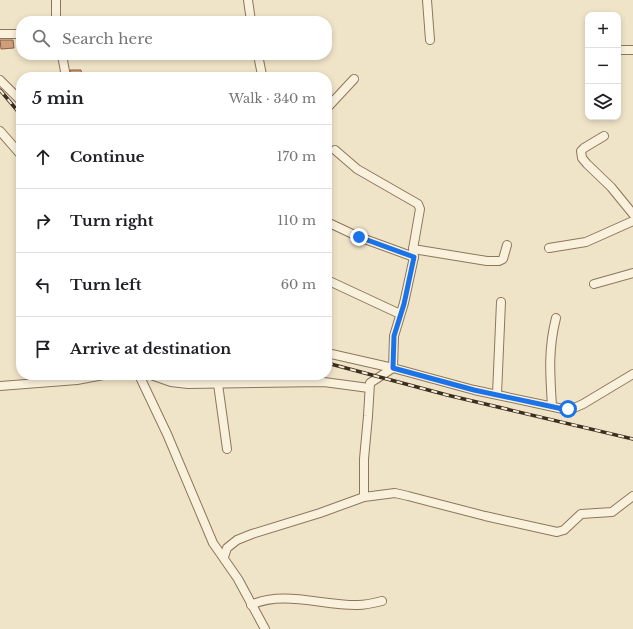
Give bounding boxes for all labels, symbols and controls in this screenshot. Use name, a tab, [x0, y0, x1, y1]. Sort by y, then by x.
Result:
map controls	[585, 12, 621, 120]
button: +	[585, 12, 621, 48]
search box	[16, 16, 332, 60]
icon: search	[30, 27, 52, 49]
text: Search here	[62, 29, 153, 48]
button: −	[585, 48, 621, 84]
button: layers	[585, 84, 621, 120]
text: 5 min	[32, 88, 84, 109]
text: Walk · 340 m	[229, 90, 316, 107]
icon: ahead	[32, 146, 54, 168]
text: Continue	[70, 147, 145, 166]
text: 170 m	[277, 148, 316, 165]
icon: right	[32, 210, 54, 232]
text: Turn right	[70, 211, 153, 230]
text: 110 m	[277, 212, 316, 229]
route end	[350, 228, 368, 246]
icon: left	[32, 274, 54, 296]
text: Turn left	[70, 275, 141, 294]
text: 60 m	[281, 276, 316, 293]
icon: arrive	[32, 338, 54, 360]
text: Arrive at destination	[70, 339, 231, 358]
route start	[559, 400, 577, 418]

